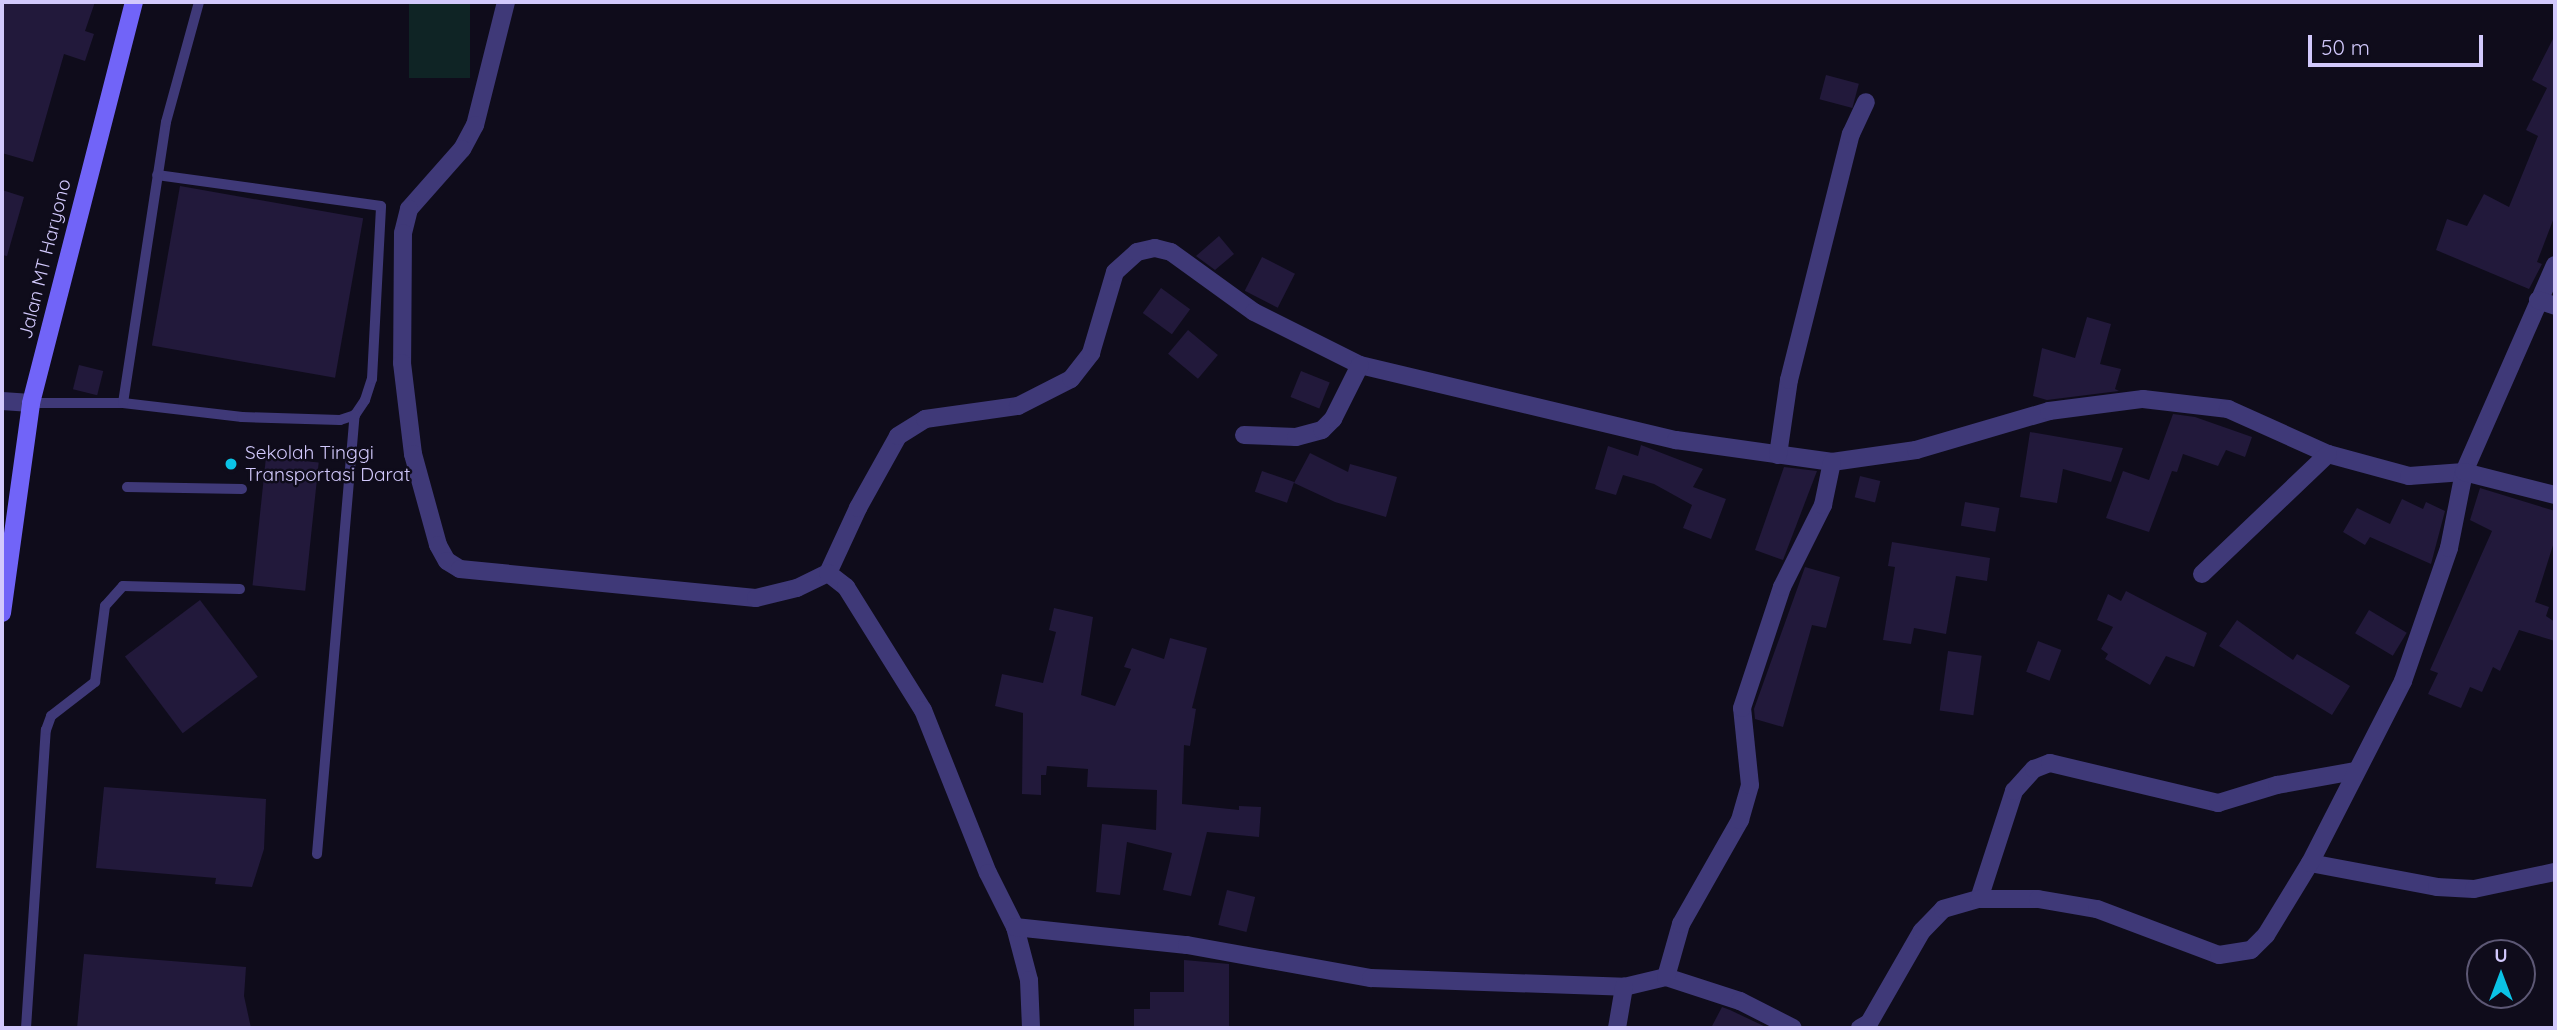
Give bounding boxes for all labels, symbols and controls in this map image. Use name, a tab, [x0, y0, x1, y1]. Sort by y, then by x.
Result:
scale bar	[2312, 21, 2487, 65]
text: 50 m	[2321, 34, 2370, 60]
street label: Jalan MT Haryono	[14, 177, 76, 341]
place label: Sekolah Tinggi Transportasi Darat	[245, 442, 410, 486]
marker: Sekolah Tinggi Transportasi Darat	[223, 456, 239, 472]
north arrow	[2466, 939, 2536, 1009]
text: U	[2494, 943, 2508, 967]

